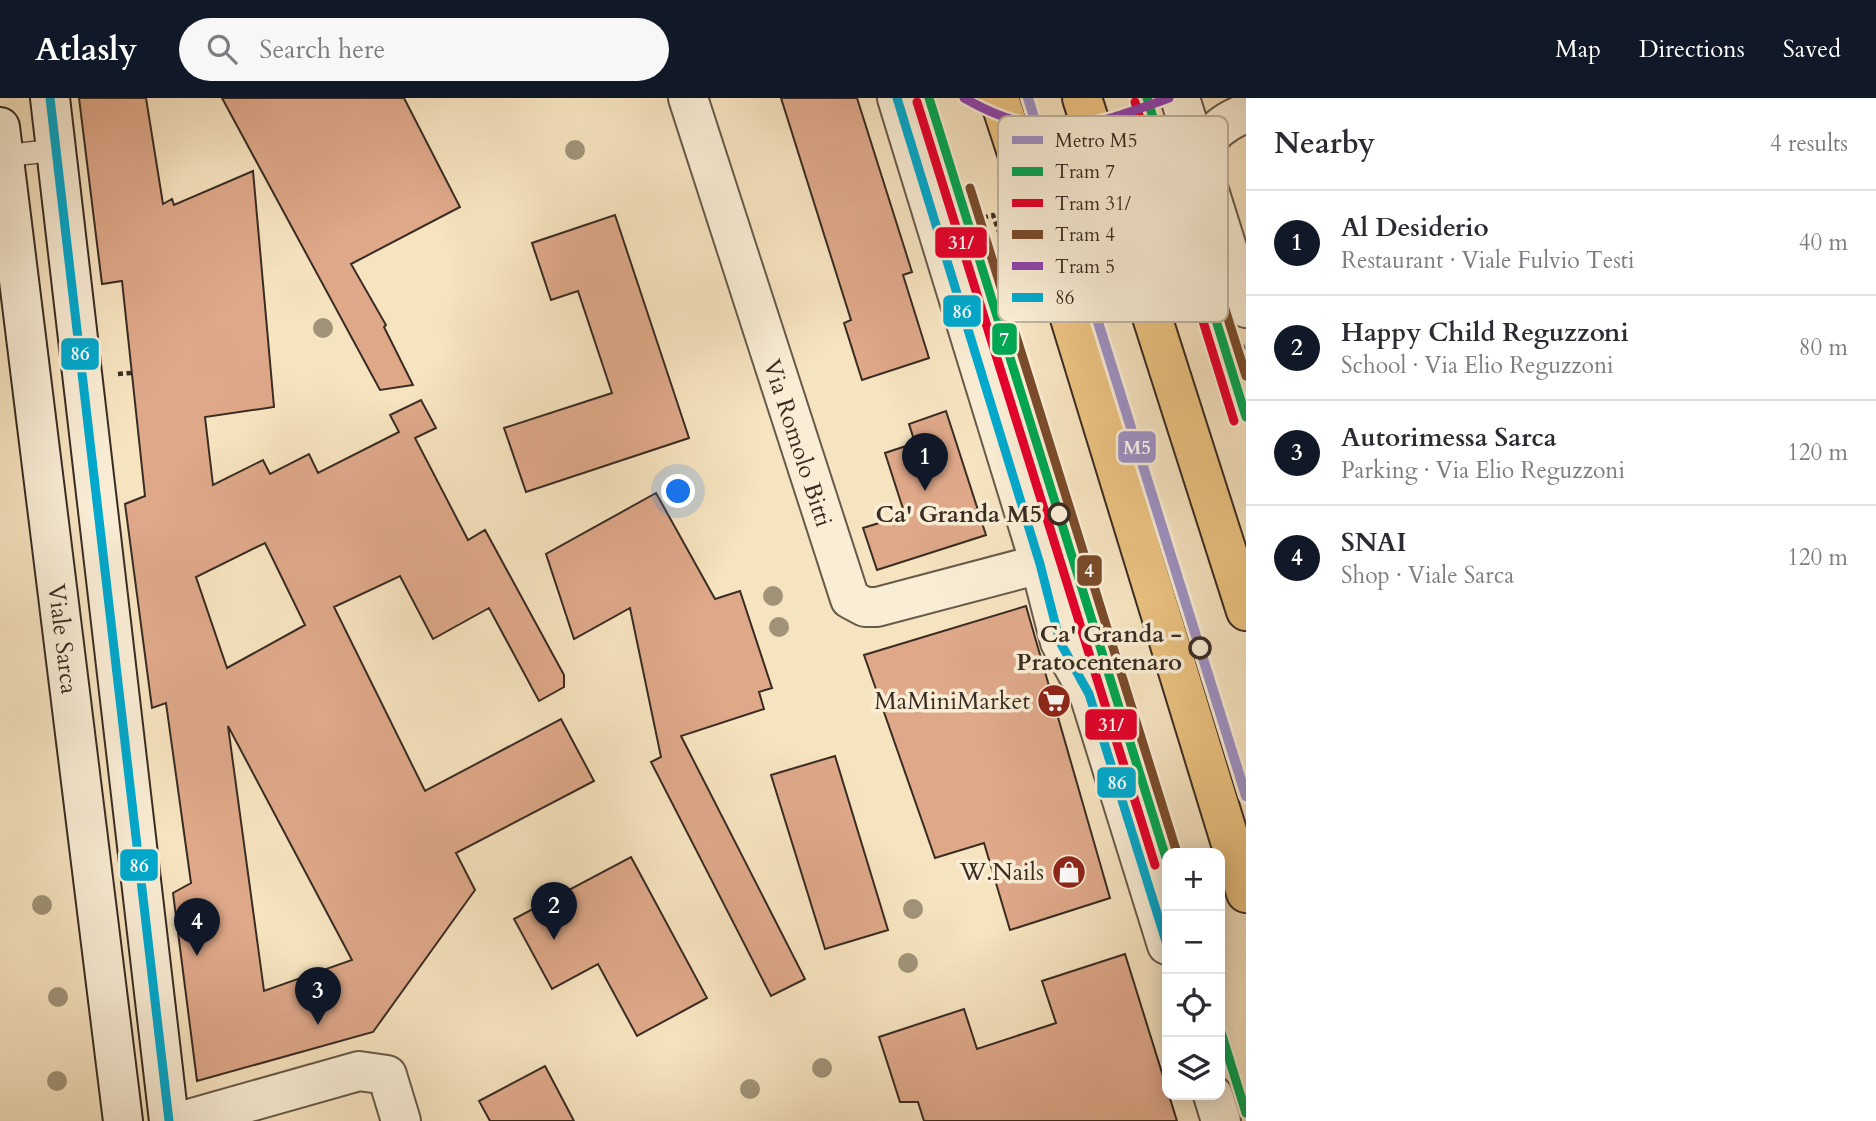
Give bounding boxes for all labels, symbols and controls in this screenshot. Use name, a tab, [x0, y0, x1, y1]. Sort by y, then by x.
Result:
search box	[179, 18, 669, 81]
text: Atlasly	[35, 27, 137, 72]
icon: search	[203, 30, 241, 68]
text: Search here	[259, 32, 385, 67]
text: Map	[1555, 33, 1601, 66]
text: Directions	[1639, 33, 1745, 66]
text: Saved	[1783, 33, 1841, 66]
legend	[998, 116, 1228, 322]
text: Nearby	[1274, 123, 1375, 164]
text: Metro M5	[1055, 128, 1137, 154]
text: 4 results	[1770, 128, 1848, 159]
text: Tram 7	[1055, 159, 1115, 185]
text: Tram 31/	[1055, 191, 1132, 217]
text: Al Desiderio	[1341, 210, 1489, 245]
text: Tram 4	[1055, 222, 1115, 248]
line badge: 31/	[934, 226, 988, 259]
text: 1	[1291, 227, 1303, 258]
text: 40 m	[1799, 227, 1848, 258]
text: 31/	[948, 230, 974, 256]
text: Restaurant · Viale Fulvio Testi	[1341, 245, 1635, 276]
text: Tram 5	[1055, 254, 1115, 280]
text: 86	[1055, 285, 1074, 311]
line badge: 86	[942, 294, 982, 328]
text: 86	[952, 299, 972, 325]
text: Happy Child Reguzzoni	[1341, 315, 1629, 350]
line badge: 7	[991, 322, 1018, 356]
text: 7	[999, 327, 1009, 353]
text: 2	[1291, 332, 1303, 363]
text: 80 m	[1799, 332, 1848, 363]
line badge: 86	[60, 337, 100, 371]
text: 86	[70, 341, 90, 367]
text: School · Via Elio Reguzzoni	[1341, 350, 1614, 381]
street label: Via Romolo Bitti	[755, 355, 840, 532]
text: Autorimessa Sarca	[1341, 420, 1557, 455]
line badge: M5	[1117, 430, 1157, 464]
pin: 1	[902, 433, 948, 491]
text: M5	[1123, 435, 1151, 461]
text: 3	[1291, 437, 1303, 468]
text: 120 m	[1787, 437, 1848, 468]
text: Parking · Via Elio Reguzzoni	[1341, 455, 1625, 486]
your location	[661, 474, 695, 508]
place label: Ca' Granda M5	[876, 498, 1042, 531]
marker: Ca' Granda M5	[1048, 503, 1070, 525]
text: SNAI	[1341, 525, 1406, 560]
text: 4	[1291, 542, 1303, 573]
text: 120 m	[1787, 542, 1848, 573]
line badge: 4	[1076, 554, 1103, 587]
text: 4	[1084, 558, 1094, 584]
text: Shop · Viale Sarca	[1341, 560, 1514, 591]
street label: Viale Sarca	[39, 582, 86, 697]
place label: Ca' Granda - Pratocentenaro	[1016, 618, 1182, 679]
marker: Ca' Granda - Pratocentenaro	[1189, 637, 1211, 659]
supermarket icon: MaMiniMarket	[1035, 682, 1073, 720]
place label: MaMiniMarket	[874, 685, 1030, 718]
line badge: 31/	[1084, 708, 1138, 741]
text: 31/	[1098, 712, 1124, 738]
line badge: 86	[1096, 766, 1137, 799]
text: 86	[1107, 770, 1127, 796]
line badge: 86	[119, 848, 159, 882]
map controls	[1162, 848, 1225, 1100]
button: +	[1162, 848, 1225, 911]
text: 86	[129, 853, 149, 879]
shop icon: W.Nails	[1050, 853, 1088, 891]
place label: W.Nails	[959, 856, 1044, 889]
pin: 2	[531, 882, 577, 940]
pin: 4	[174, 898, 220, 956]
button: −	[1162, 911, 1225, 974]
pin: 3	[295, 967, 341, 1025]
button: locate	[1162, 974, 1225, 1037]
button: layers	[1162, 1037, 1225, 1100]

